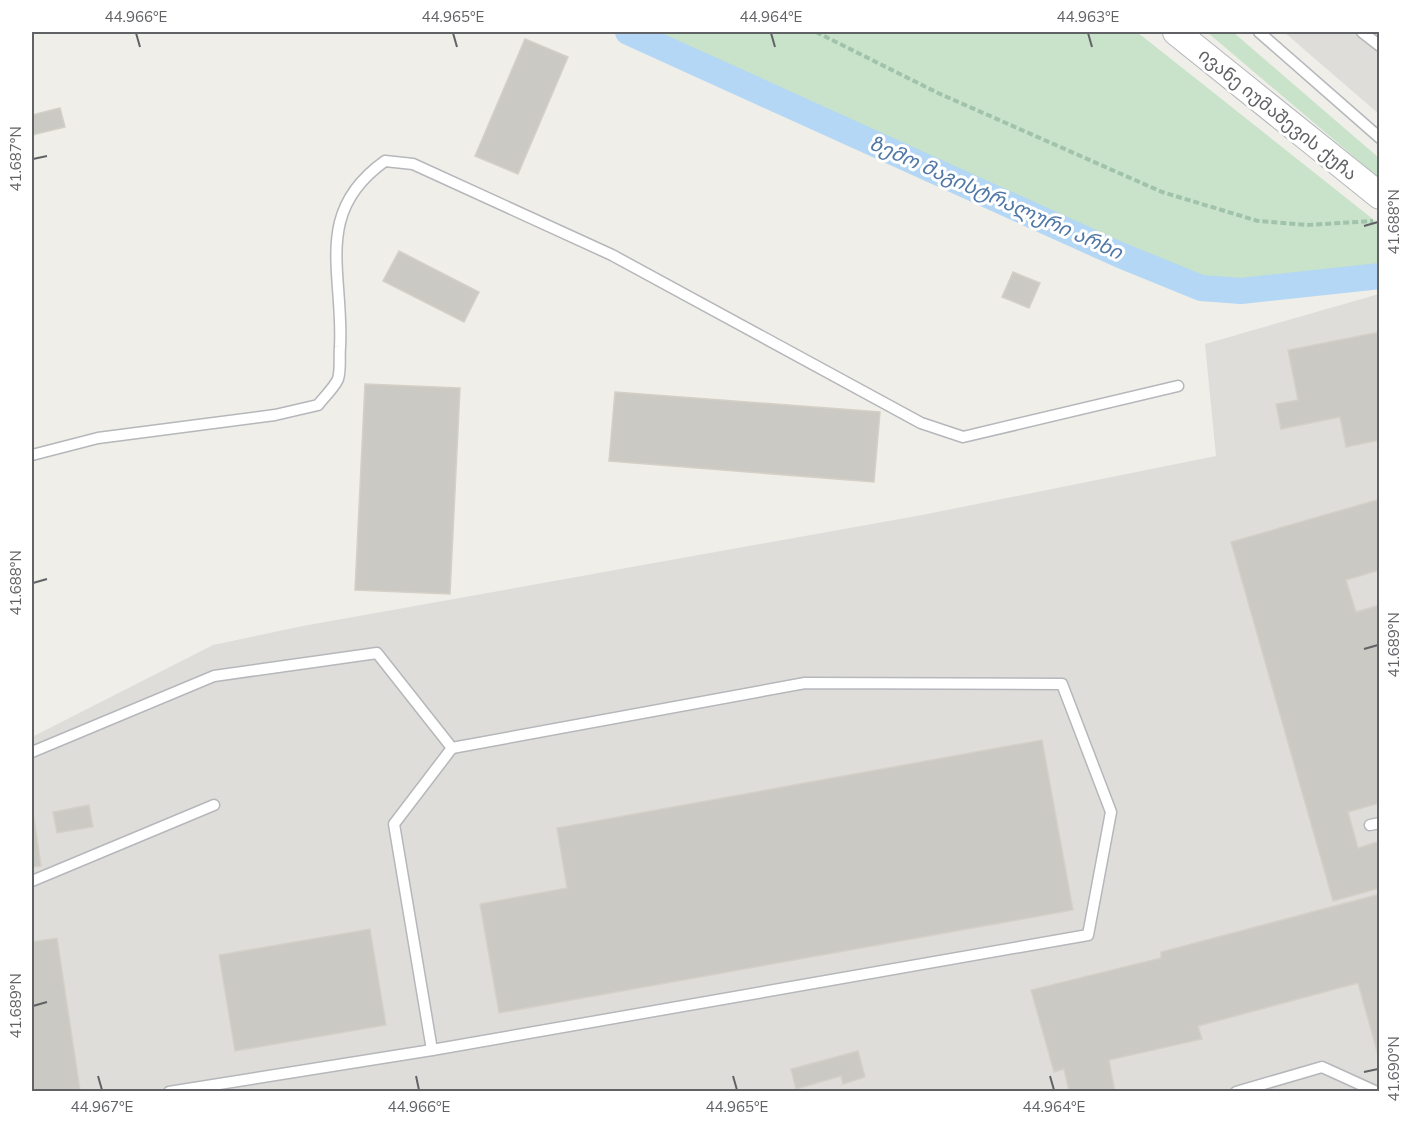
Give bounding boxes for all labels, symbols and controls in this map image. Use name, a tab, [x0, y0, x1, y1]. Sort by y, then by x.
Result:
text: 44.966°E	[105, 7, 168, 26]
text: 44.965°E	[422, 7, 485, 26]
text: 44.964°E	[740, 7, 803, 26]
text: 44.963°E	[1057, 7, 1120, 26]
street label: ივანე იუმაშევის ქუჩა	[1194, 43, 1362, 185]
text: 41.687°N	[6, 126, 25, 192]
water label: ზემო მაგისტრალური არხი	[866, 130, 1128, 265]
text: 41.688°N	[1384, 189, 1403, 255]
text: 41.688°N	[6, 550, 25, 616]
text: 41.689°N	[1384, 612, 1403, 678]
text: 41.689°N	[6, 973, 25, 1039]
text: 41.690°N	[1384, 1036, 1403, 1102]
text: 44.967°E	[71, 1097, 134, 1116]
text: 44.966°E	[388, 1097, 451, 1116]
text: 44.965°E	[706, 1097, 769, 1116]
text: 44.964°E	[1023, 1097, 1086, 1116]

